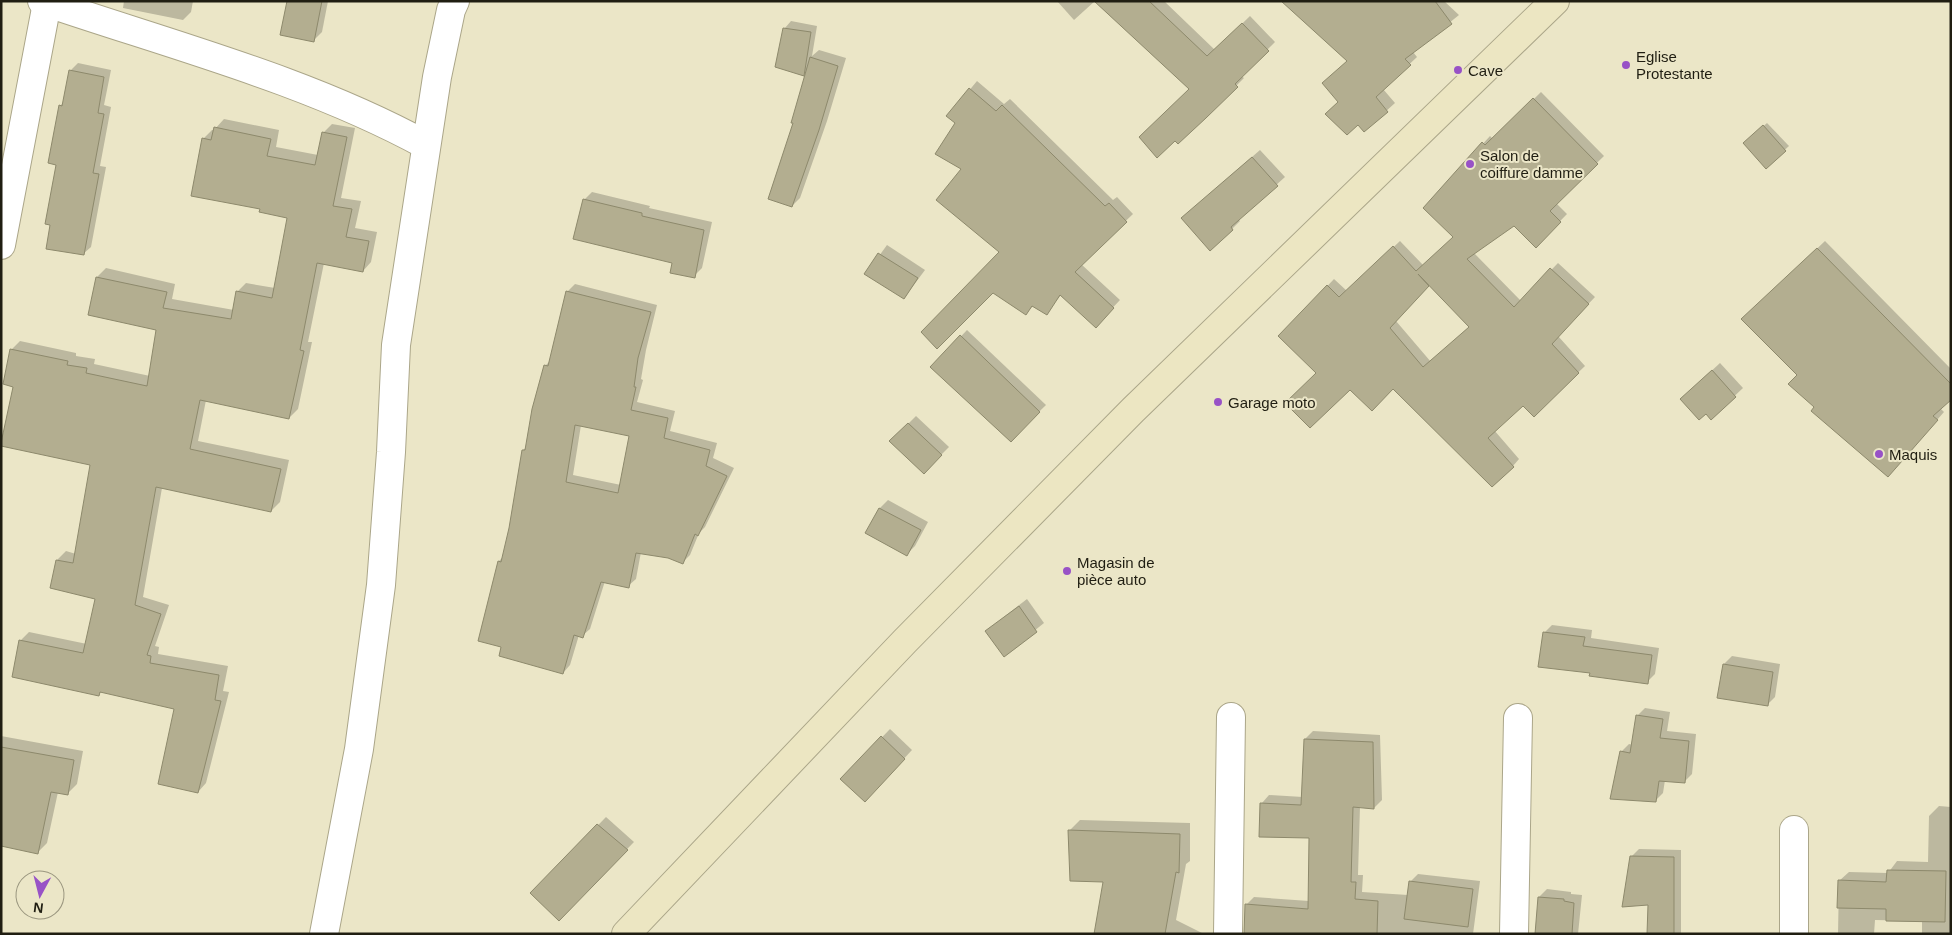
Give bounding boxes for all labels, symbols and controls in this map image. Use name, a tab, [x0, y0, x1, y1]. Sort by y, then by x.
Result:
place label: Eglise Protestante	[1636, 48, 1713, 82]
marker: Eglise Protestante	[1620, 59, 1632, 71]
place label: Cave	[1468, 62, 1503, 79]
marker: Cave	[1452, 64, 1464, 76]
place label: Salon de coiffure damme	[1480, 147, 1583, 181]
marker: Salon de coiffure damme	[1464, 158, 1476, 170]
place label: Garage moto	[1228, 394, 1316, 411]
marker: Garage moto	[1212, 396, 1224, 408]
place label: Maquis	[1889, 446, 1937, 463]
marker: Maquis	[1873, 448, 1885, 460]
place label: Magasin de pièce auto	[1077, 554, 1155, 588]
marker: Magasin de pièce auto	[1061, 565, 1073, 577]
north arrow	[15, 870, 65, 920]
text: N	[32, 899, 44, 916]

